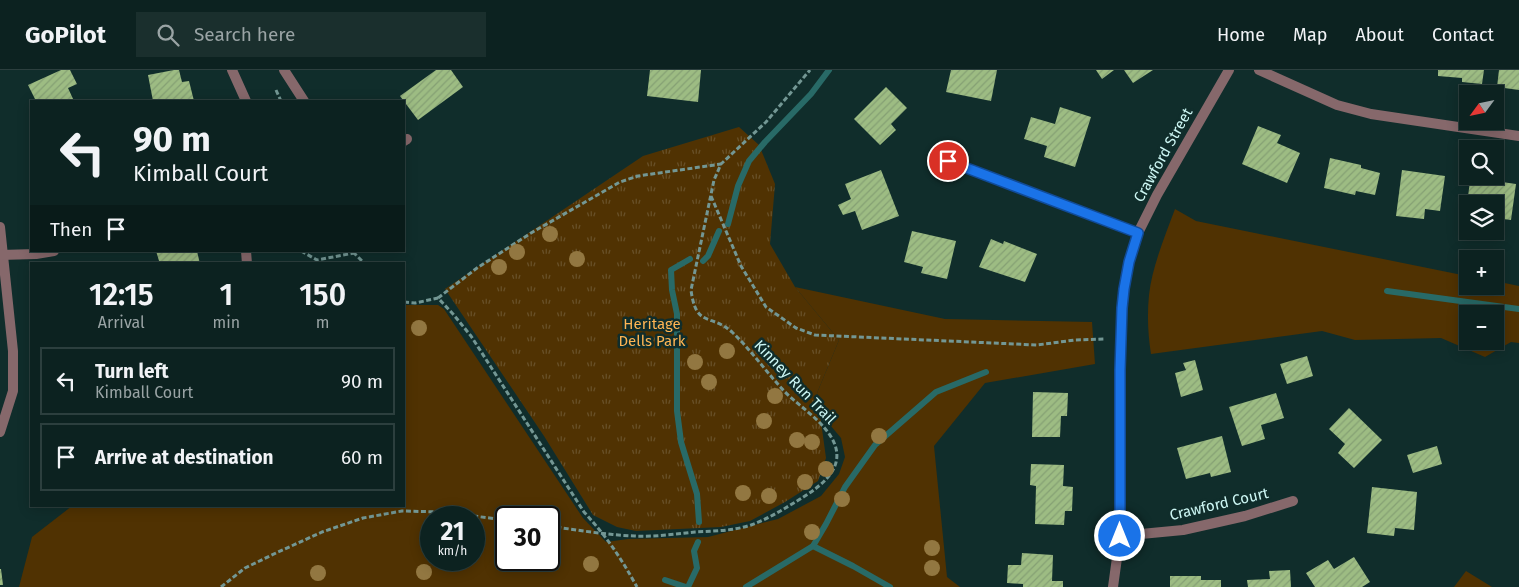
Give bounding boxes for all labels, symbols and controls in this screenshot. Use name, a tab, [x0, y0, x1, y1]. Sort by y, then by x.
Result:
search box	[136, 12, 486, 57]
text: GoPilot	[25, 21, 106, 49]
icon: search	[154, 21, 182, 49]
text: Search here	[194, 23, 295, 46]
text: Home	[1217, 24, 1265, 46]
text: Map	[1293, 24, 1327, 46]
text: About	[1355, 24, 1404, 46]
text: Contact	[1432, 24, 1494, 46]
north arrow	[1459, 85, 1504, 130]
map controls	[1459, 85, 1504, 350]
street label: Crawford Street	[1130, 104, 1197, 205]
text: 90 m	[133, 118, 211, 160]
icon: left	[50, 120, 115, 185]
pin	[927, 140, 969, 182]
button: search	[1459, 140, 1504, 185]
icon: arrive	[934, 147, 962, 175]
text: Kimball Court	[133, 160, 268, 187]
button: layers	[1459, 195, 1504, 240]
icon: arrive	[102, 215, 130, 243]
text: Then	[50, 218, 92, 241]
button: +	[1459, 250, 1504, 295]
text: 12:15	[89, 277, 154, 313]
text: 1	[220, 277, 233, 313]
text: 150	[299, 277, 346, 313]
button: −	[1459, 305, 1504, 350]
text: Arrival	[98, 313, 145, 332]
text: min	[213, 313, 240, 332]
text: m	[316, 313, 329, 332]
park label: Heritage Dells Park	[618, 315, 686, 350]
street label: Kinney Run Trail	[750, 336, 840, 428]
text: Turn left	[95, 360, 169, 383]
icon: left	[52, 367, 80, 395]
text: 90 m	[341, 370, 383, 393]
text: Kimball Court	[95, 383, 193, 402]
icon: arrive	[52, 443, 80, 471]
text: Arrive at destination	[95, 446, 274, 469]
text: 60 m	[341, 446, 383, 469]
street label: Crawford Court	[1168, 484, 1271, 524]
speed limit sign: 30	[495, 506, 560, 571]
position arrow	[1093, 509, 1145, 561]
text: 21	[441, 517, 464, 547]
text: km/h	[438, 544, 467, 558]

